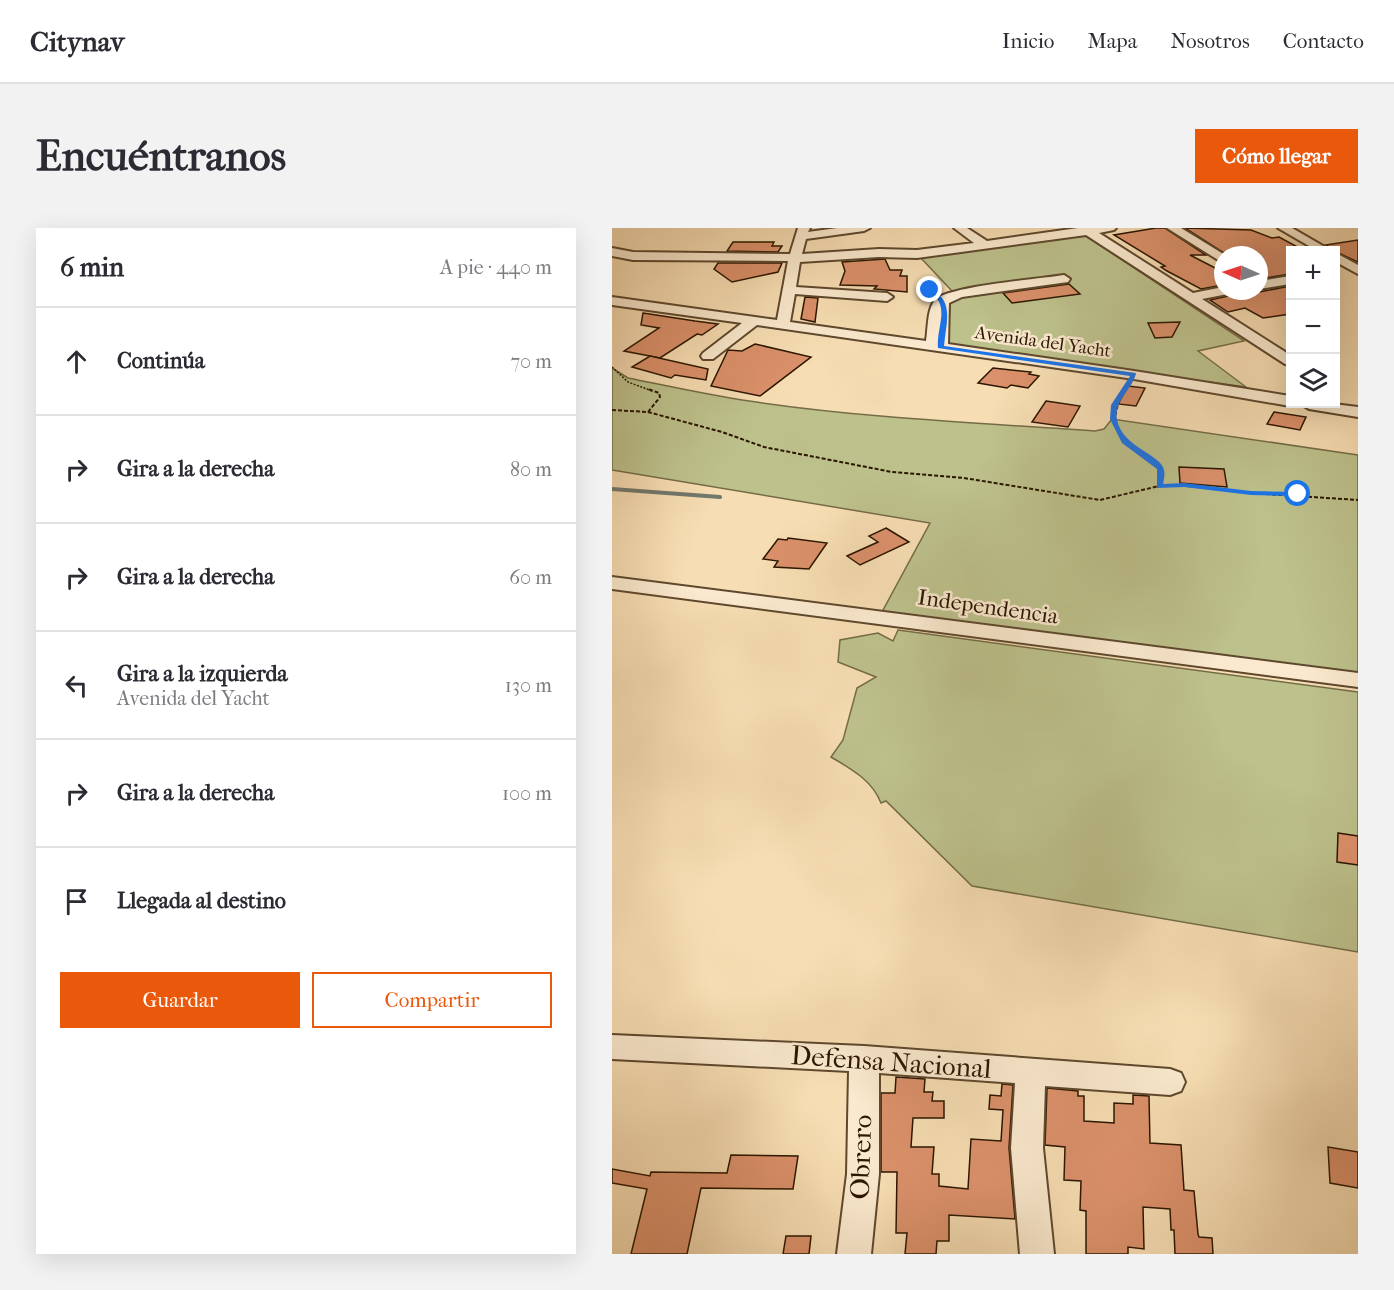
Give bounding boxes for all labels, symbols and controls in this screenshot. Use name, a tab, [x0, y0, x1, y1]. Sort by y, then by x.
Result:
text: Citynav	[30, 25, 124, 58]
text: Inicio	[1002, 29, 1054, 53]
text: Mapa	[1087, 29, 1137, 53]
text: Nosotros	[1170, 29, 1250, 53]
text: Contacto	[1283, 29, 1364, 53]
button: Cómo llegar	[1195, 129, 1358, 183]
text: Encuéntranos	[36, 132, 286, 181]
north arrow	[1214, 246, 1268, 300]
map controls	[1286, 246, 1340, 408]
button: +	[1286, 246, 1340, 300]
text: 6 min	[60, 252, 124, 283]
text: A pie · 440 m	[440, 256, 552, 279]
route end	[916, 276, 942, 302]
button: −	[1286, 300, 1340, 354]
street label: Avenida del Yacht	[973, 322, 1113, 362]
icon: ahead	[60, 345, 93, 378]
text: Continúa	[117, 348, 205, 374]
text: 70 m	[510, 350, 552, 373]
button: layers	[1286, 354, 1340, 408]
icon: right	[60, 453, 93, 486]
text: Gira a la derecha	[117, 456, 274, 482]
text: 80 m	[510, 458, 552, 481]
route start	[1284, 480, 1310, 506]
icon: right	[60, 561, 93, 594]
text: Gira a la derecha	[117, 564, 274, 590]
text: 60 m	[509, 566, 552, 589]
street label: Independencia	[916, 584, 1061, 630]
text: Gira a la izquierda	[117, 661, 288, 687]
icon: left	[60, 669, 93, 702]
text: 130 m	[505, 674, 552, 697]
text: Avenida del Yacht	[117, 687, 270, 710]
icon: right	[60, 777, 93, 810]
text: Gira a la derecha	[117, 780, 274, 806]
text: 100 m	[502, 782, 552, 805]
icon: arrive	[60, 885, 93, 918]
text: Llegada al destino	[117, 888, 286, 914]
button: Guardar	[60, 972, 300, 1028]
button: Compartir	[312, 972, 552, 1028]
street label: Defensa Nacional	[790, 1039, 993, 1085]
street label: Obrero	[844, 1114, 878, 1200]

